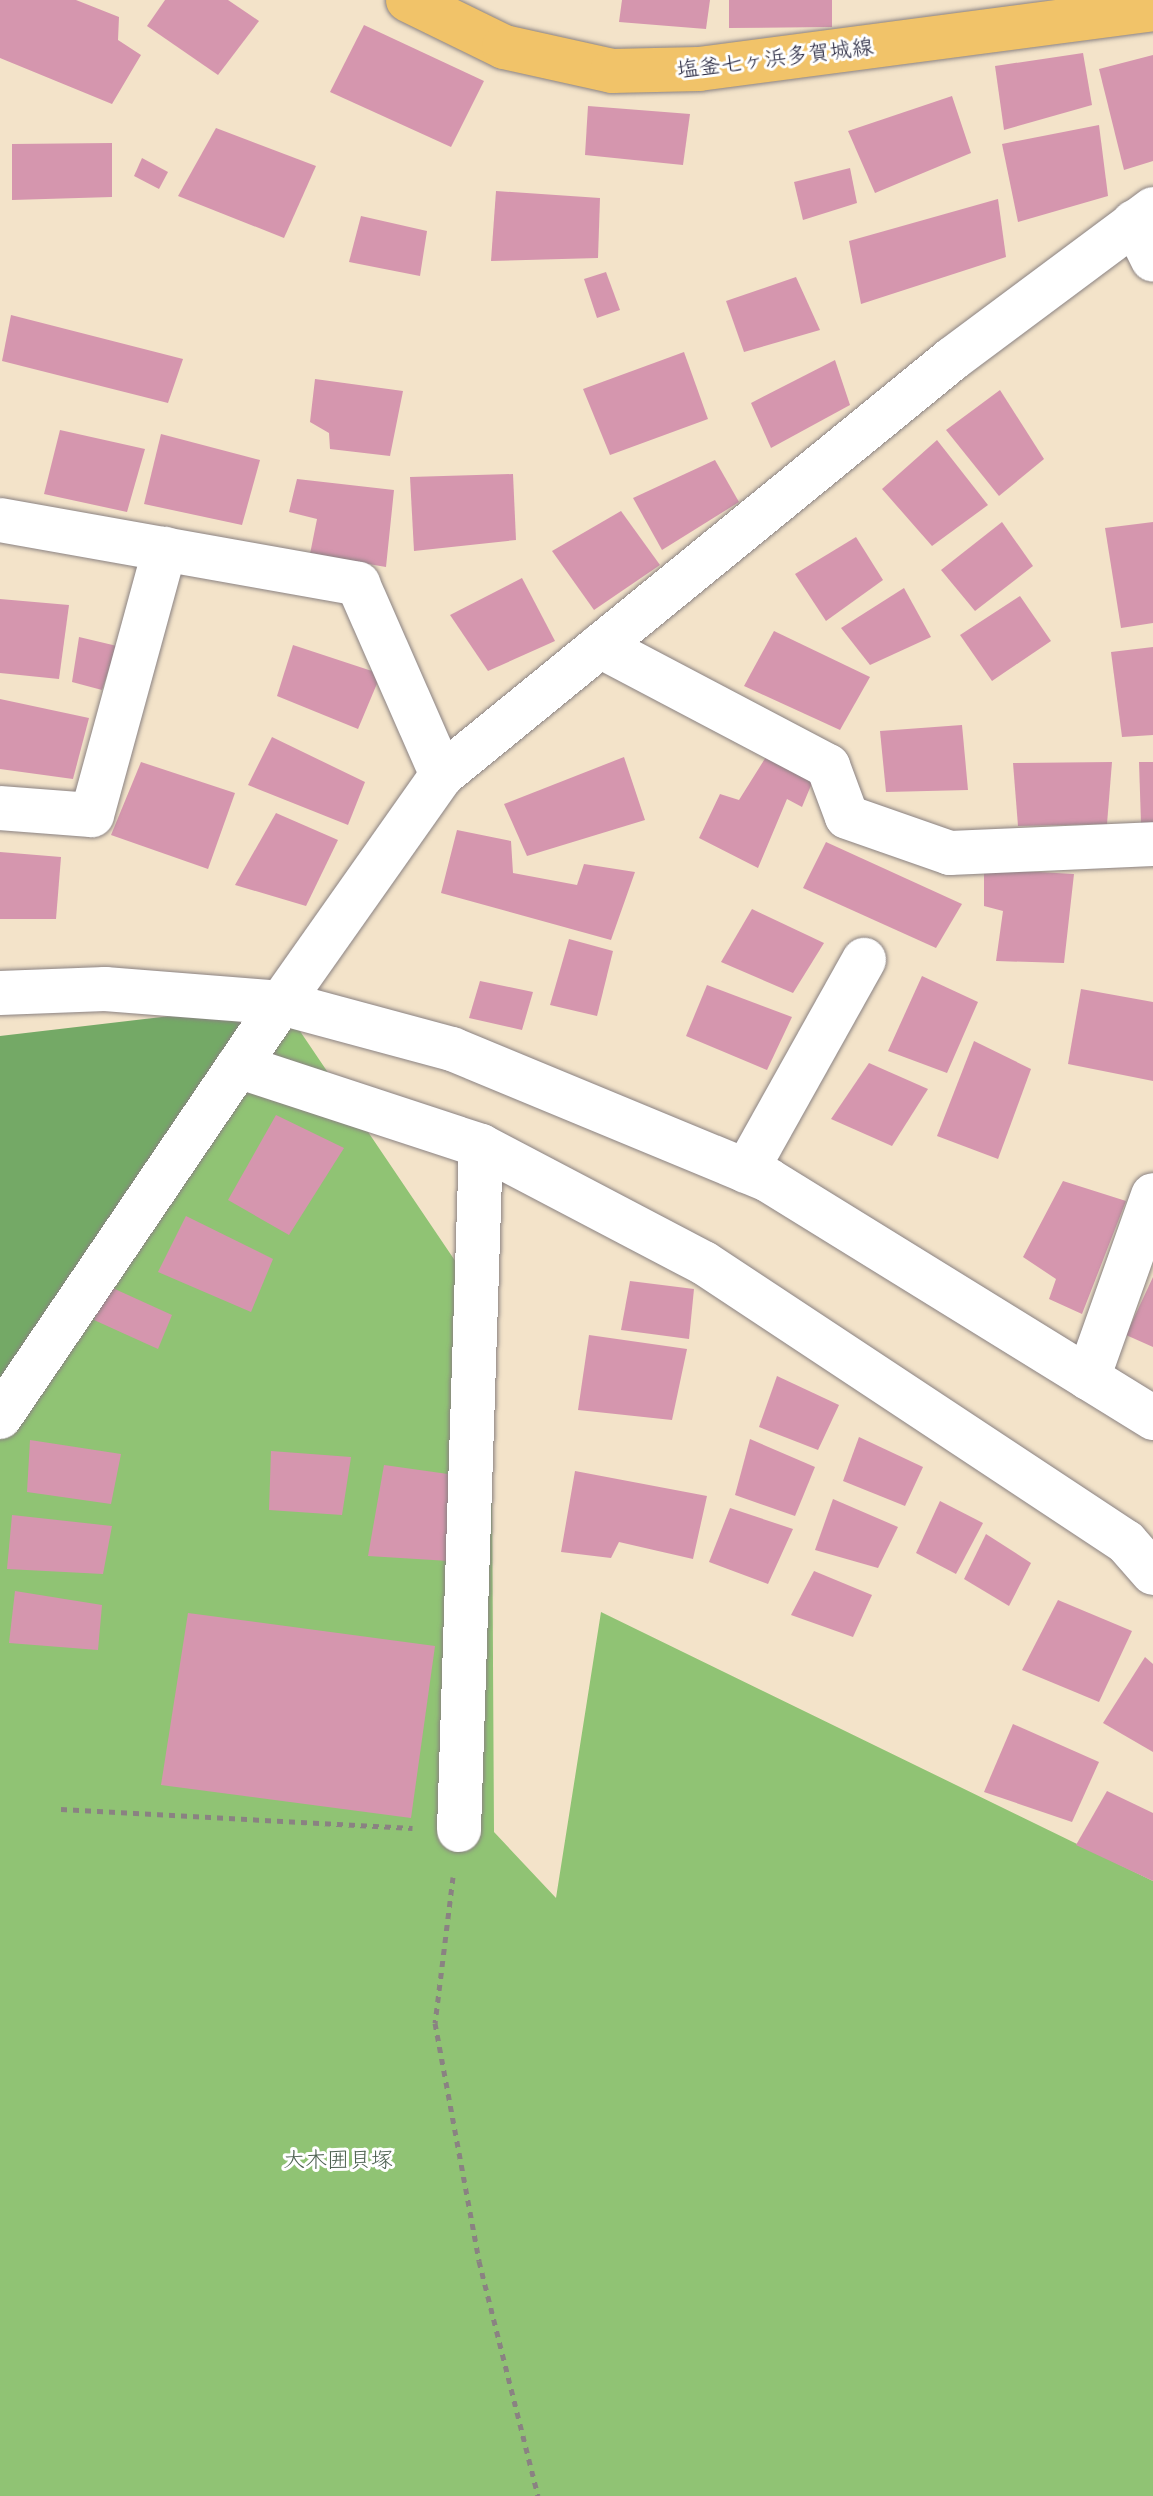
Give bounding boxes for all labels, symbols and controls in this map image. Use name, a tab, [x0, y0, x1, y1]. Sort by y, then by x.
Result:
street label: 塩釜七ヶ浜多賀城線	[675, 32, 875, 82]
park label: 大木囲貝塚	[283, 2146, 393, 2172]

